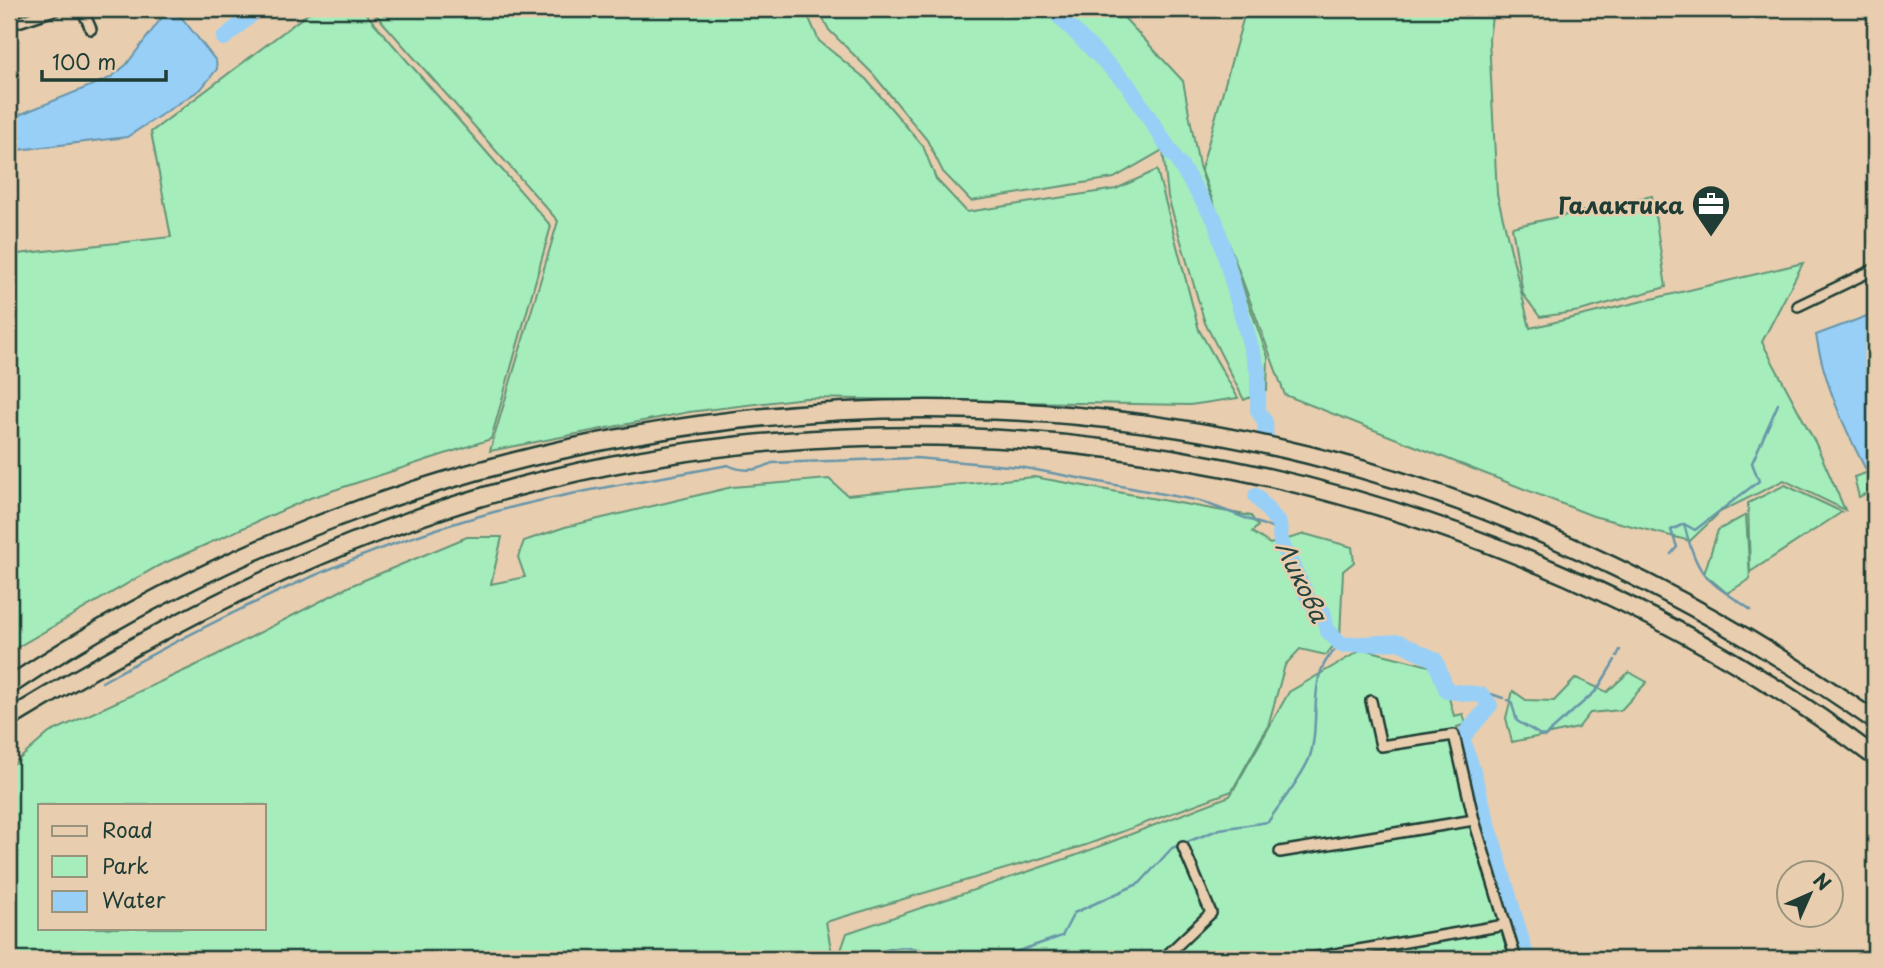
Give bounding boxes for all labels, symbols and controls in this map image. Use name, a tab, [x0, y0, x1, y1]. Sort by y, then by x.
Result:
scale bar	[42, 38, 166, 82]
text: 100 m	[52, 45, 116, 77]
office icon: Галактика	[1690, 183, 1732, 238]
place label: Галактика	[1558, 187, 1684, 222]
water label: Ликова	[1268, 534, 1339, 629]
legend	[38, 804, 266, 930]
text: Road	[102, 813, 153, 845]
text: Park	[102, 849, 149, 881]
north arrow	[1776, 860, 1846, 930]
text: N	[1808, 866, 1838, 896]
text: Water	[102, 883, 166, 915]

